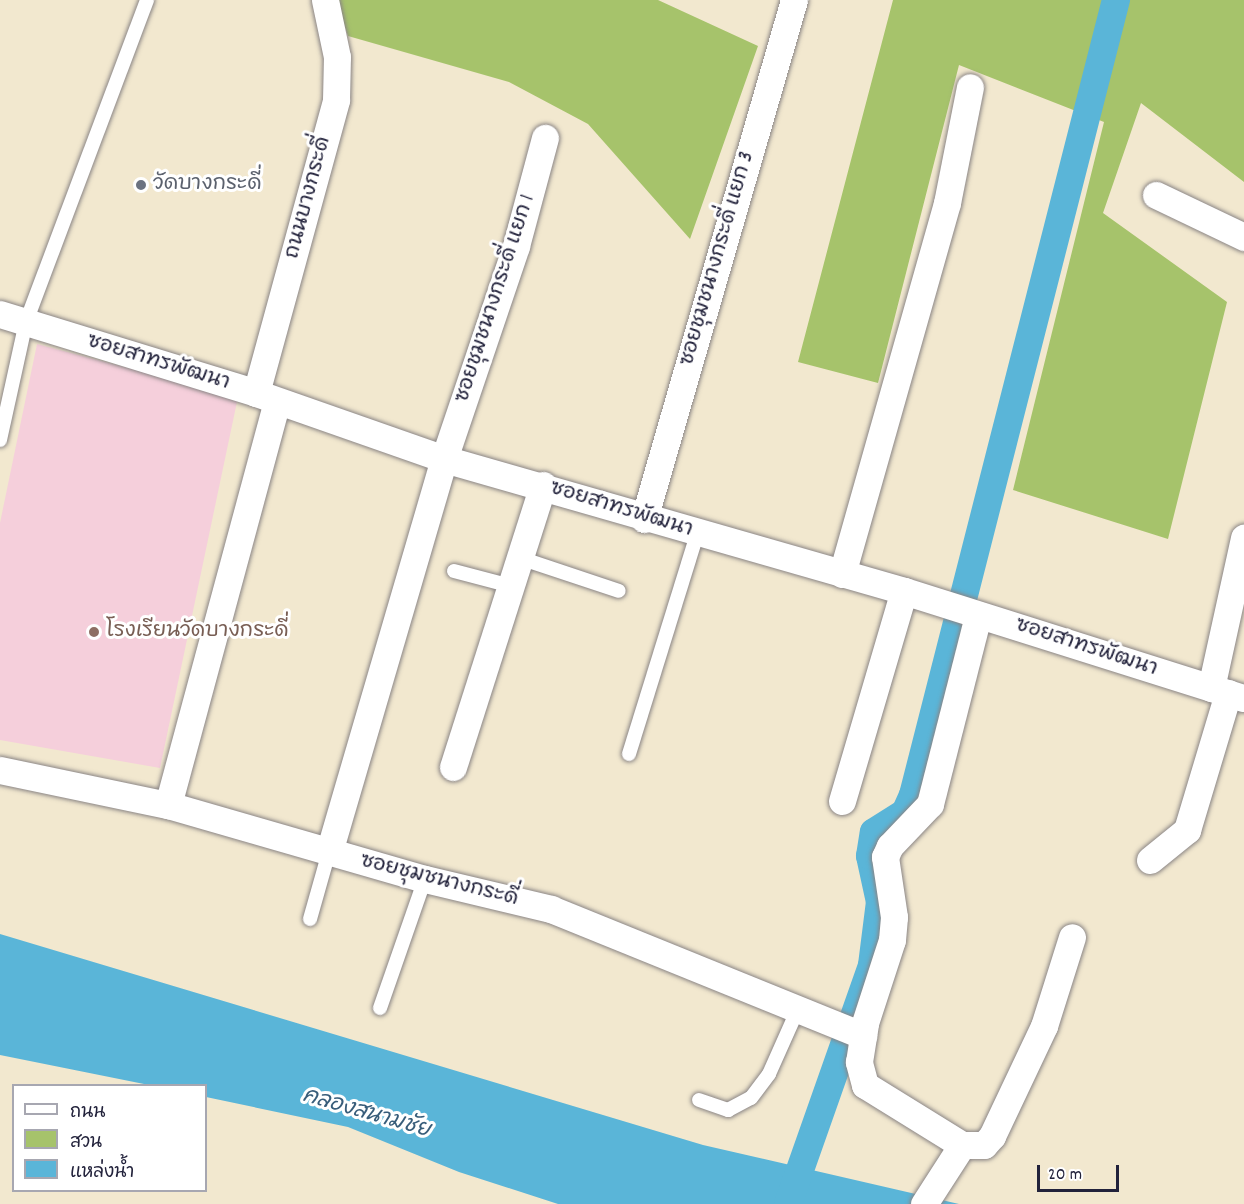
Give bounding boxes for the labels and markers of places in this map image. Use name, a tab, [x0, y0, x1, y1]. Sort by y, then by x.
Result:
place label: วัดบางกระดี่	[153, 172, 262, 198]
marker: วัดบางกระดี่	[134, 178, 148, 192]
place label: โรงเรียนวัดบางกระดี่	[106, 619, 289, 645]
marker: โรงเรียนวัดบางกระดี่	[87, 625, 101, 639]

